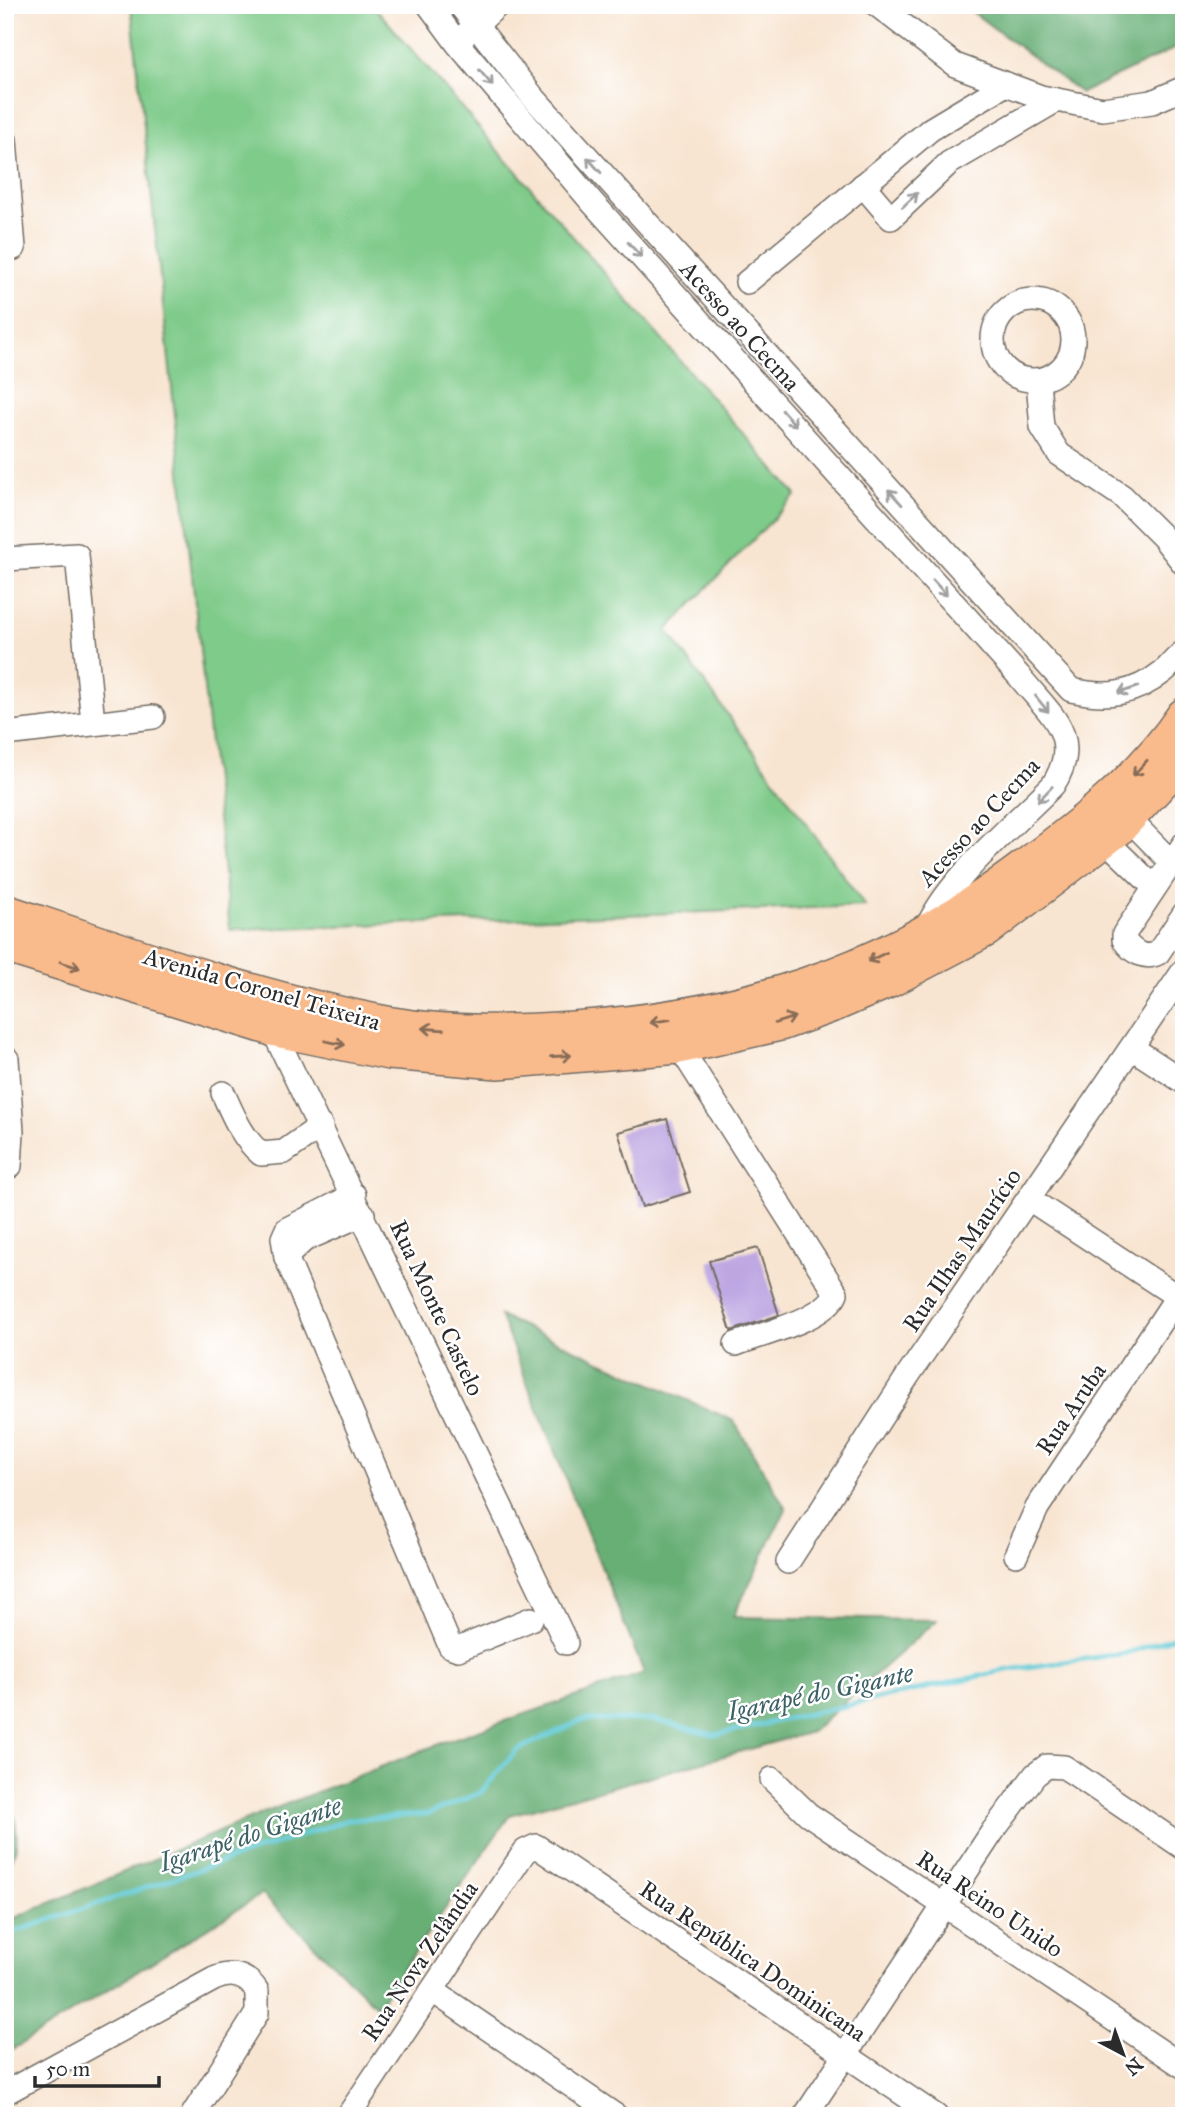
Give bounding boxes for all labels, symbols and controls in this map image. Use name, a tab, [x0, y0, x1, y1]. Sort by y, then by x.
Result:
one-way arrow	[478, 69, 494, 87]
one-way arrow	[586, 157, 603, 174]
one-way arrow	[901, 192, 918, 209]
one-way arrow	[627, 241, 644, 258]
street label: Acesso ao Cecma	[673, 254, 807, 398]
one-way arrow	[780, 409, 797, 426]
one-way arrow	[887, 488, 903, 506]
one-way arrow	[932, 579, 948, 597]
one-way arrow	[1118, 685, 1140, 697]
one-way arrow	[1034, 695, 1049, 713]
street label: Acesso ao Cecma	[911, 751, 1047, 893]
one-way arrow	[1131, 759, 1148, 776]
one-way arrow	[1036, 785, 1053, 802]
street label: Avenida Coronel Teixeira	[139, 941, 385, 1037]
one-way arrow	[867, 951, 888, 965]
one-way arrow	[59, 960, 81, 972]
one-way arrow	[774, 1013, 796, 1026]
one-way arrow	[649, 1015, 672, 1028]
one-way arrow	[422, 1022, 445, 1035]
one-way arrow	[323, 1037, 346, 1051]
one-way arrow	[550, 1049, 572, 1062]
street label: Rua Ilhas Maurício	[896, 1162, 1028, 1338]
street label: Rua Monte Castelo	[383, 1215, 491, 1401]
street label: Rua Aruba	[1029, 1357, 1113, 1461]
water label: Igarapé do Gigante	[723, 1656, 917, 1729]
water label: Igarapé do Gigante	[154, 1789, 347, 1880]
street label: Rua Reino Unido	[911, 1844, 1069, 1964]
street label: Rua Nova Zelândia	[355, 1874, 485, 2047]
street label: Rua República Dominicana	[634, 1874, 873, 2049]
north arrow	[1088, 2020, 1158, 2090]
scale bar	[35, 2044, 159, 2088]
text: N	[1120, 2052, 1147, 2080]
text: 50 m	[46, 2056, 91, 2082]

